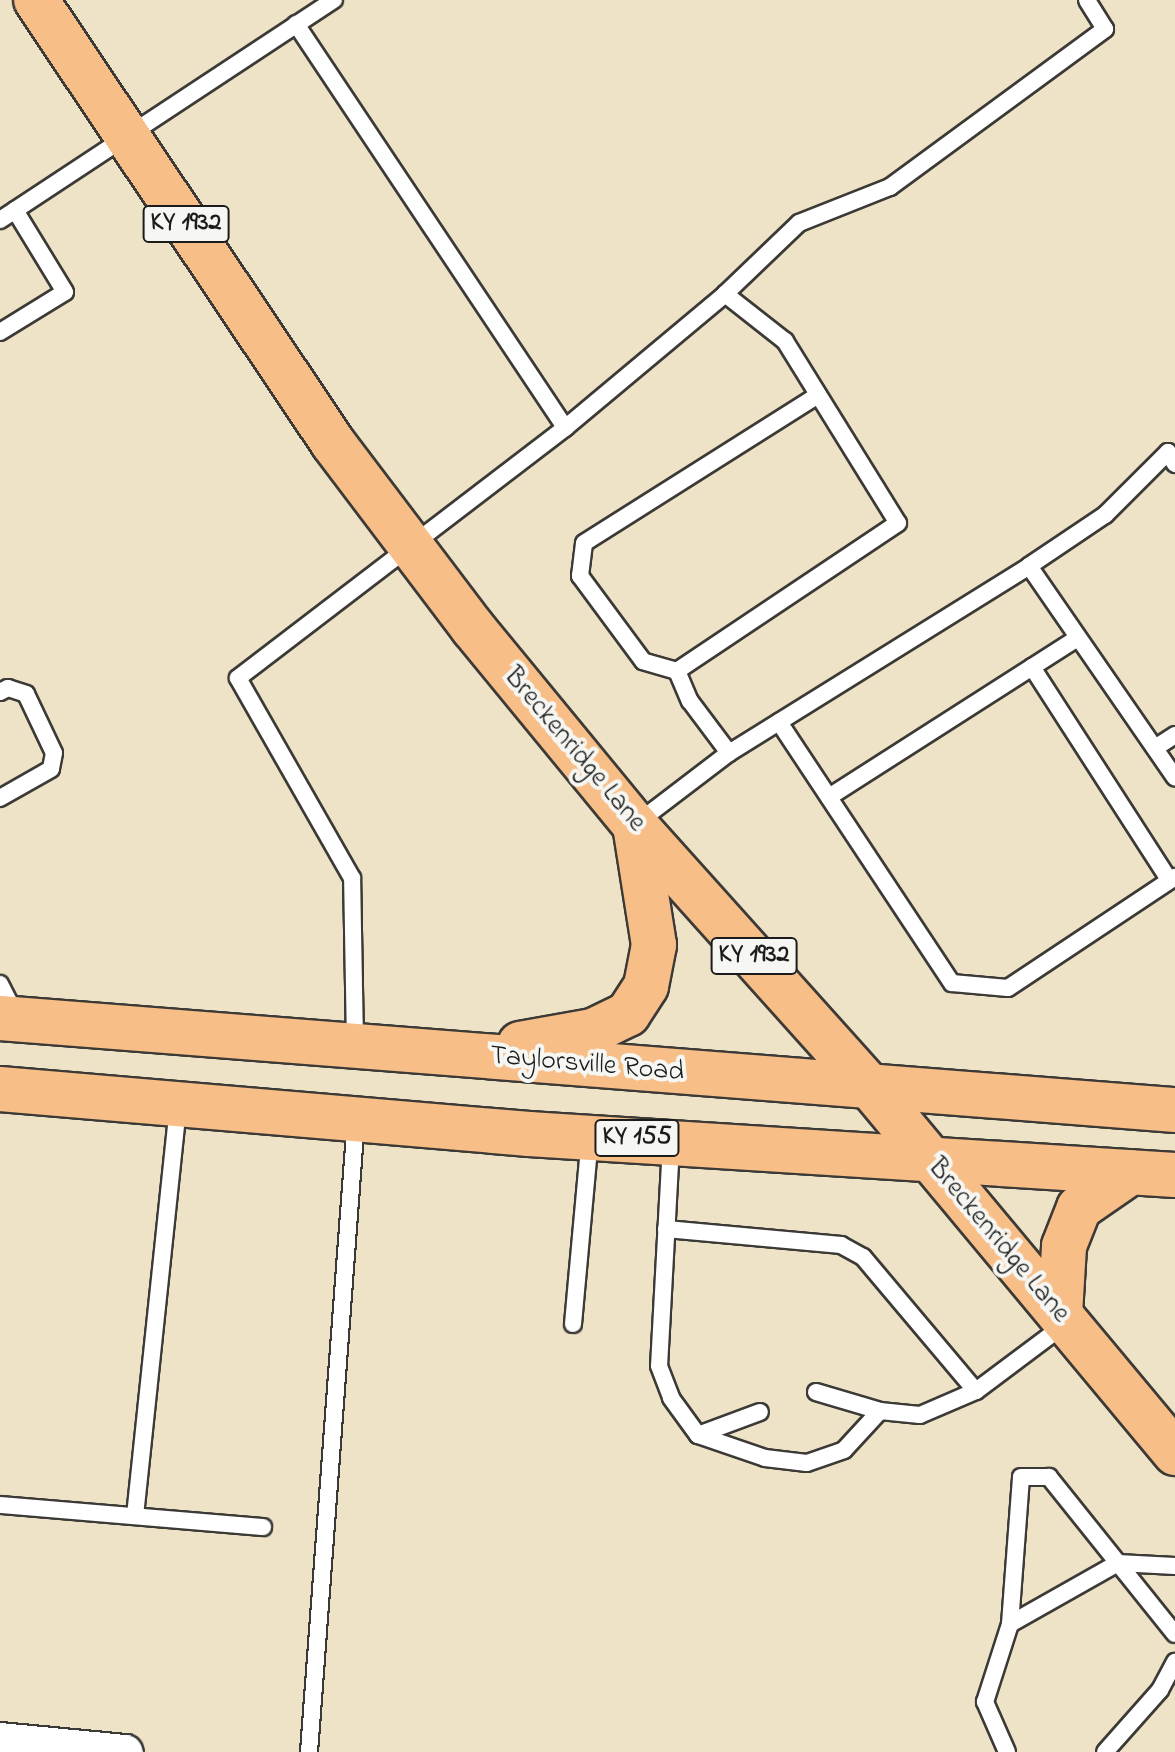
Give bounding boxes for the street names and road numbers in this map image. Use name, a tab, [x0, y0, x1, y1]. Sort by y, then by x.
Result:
road number: KY 1932	[142, 202, 230, 246]
street label: Breckenridge Lane	[495, 661, 653, 839]
road number: KY 1932	[710, 934, 798, 978]
street label: Taylorsville Road	[489, 1040, 685, 1090]
road number: KY 155	[593, 1116, 681, 1160]
street label: Breckenridge Lane	[919, 1152, 1077, 1330]

